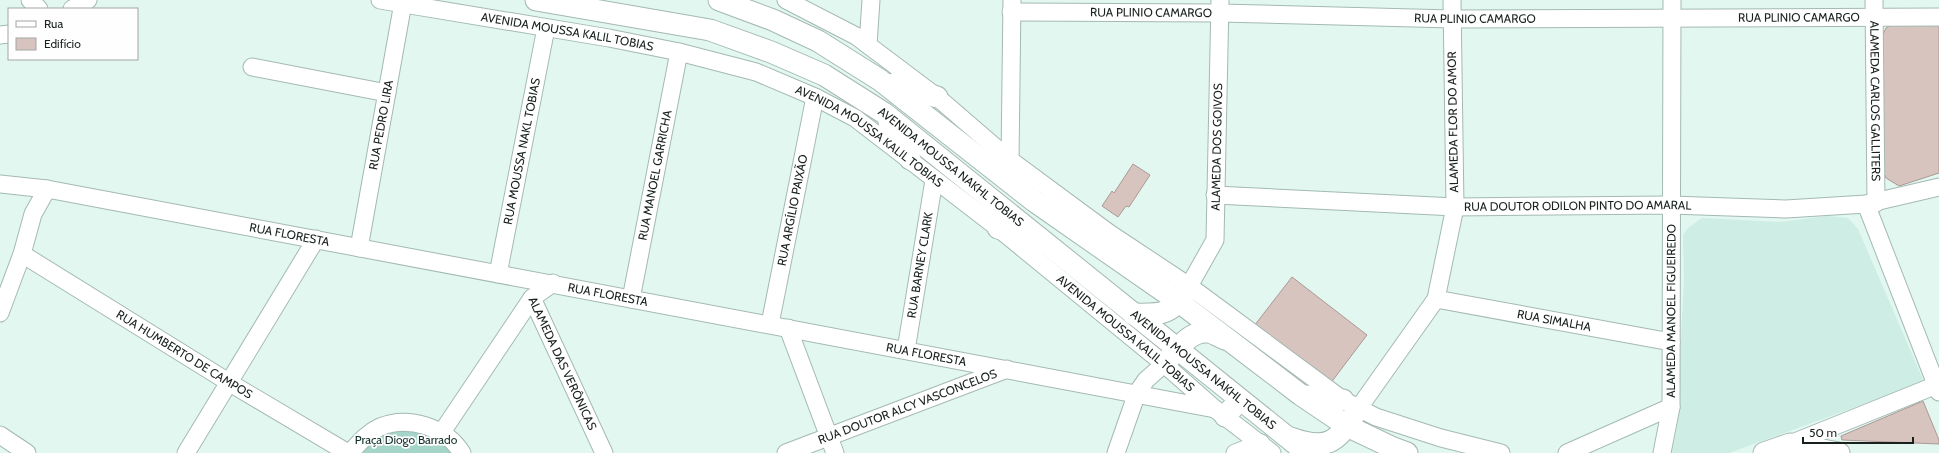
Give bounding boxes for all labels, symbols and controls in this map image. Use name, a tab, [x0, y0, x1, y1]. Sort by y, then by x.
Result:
street label: RUA PLINIO CAMARGO	[1090, 4, 1212, 20]
legend	[8, 8, 138, 60]
street label: AVENIDA MOUSSA KALIL TOBIAS	[480, 9, 655, 54]
street label: RUA PLINIO CAMARGO	[1738, 9, 1860, 25]
street label: RUA PLINIO CAMARGO	[1414, 10, 1536, 26]
text: Rua	[44, 16, 63, 31]
street label: ALAMEDA CARLOS GALLITERS	[1867, 21, 1884, 181]
text: Edifício	[44, 36, 81, 51]
street label: ALAMEDA FLOR DO AMOR	[1444, 51, 1461, 193]
street label: RUA MOUSSA NAKL TOBIAS	[500, 77, 543, 226]
street label: RUA PEDRO LIRA	[365, 78, 396, 171]
street label: AVENIDA MOUSSA KALIL TOBIAS	[793, 82, 946, 190]
street label: ALAMEDA DOS GOIVOS	[1208, 83, 1225, 211]
street label: AVENIDA MOUSSA NAKHL TOBIAS	[876, 103, 1027, 229]
street label: RUA MANOEL GARRICHA	[635, 108, 675, 242]
street label: RUA ARGÍLIO PAIXÃO	[774, 153, 810, 267]
street label: RUA DOUTOR ODILON PINTO DO AMARAL	[1464, 197, 1692, 214]
street label: RUA BARNEY CLARK	[903, 211, 936, 319]
street label: RUA FLORESTA	[248, 219, 331, 249]
street label: ALAMEDA MANOEL FIGUEIREDO	[1663, 224, 1678, 398]
street label: AVENIDA MOUSSA KALIL TOBIAS	[1054, 271, 1198, 394]
street label: RUA FLORESTA	[567, 279, 650, 309]
street label: ALAMEDA DAS VERÔNICAS	[525, 294, 600, 432]
street label: RUA HUMBERTO DE CAMPOS	[114, 306, 256, 402]
street label: AVENIDA MOUSSA NAKHL TOBIAS	[1128, 306, 1280, 432]
street label: RUA SIMALHA	[1516, 306, 1593, 334]
street label: RUA FLORESTA	[885, 339, 968, 369]
street label: RUA DOUTOR ALCY VASCONCELOS	[816, 366, 999, 447]
scale bar	[1803, 419, 1913, 445]
text: 50 m	[1809, 425, 1837, 440]
park label: Praça Diogo Barrado	[355, 432, 458, 447]

